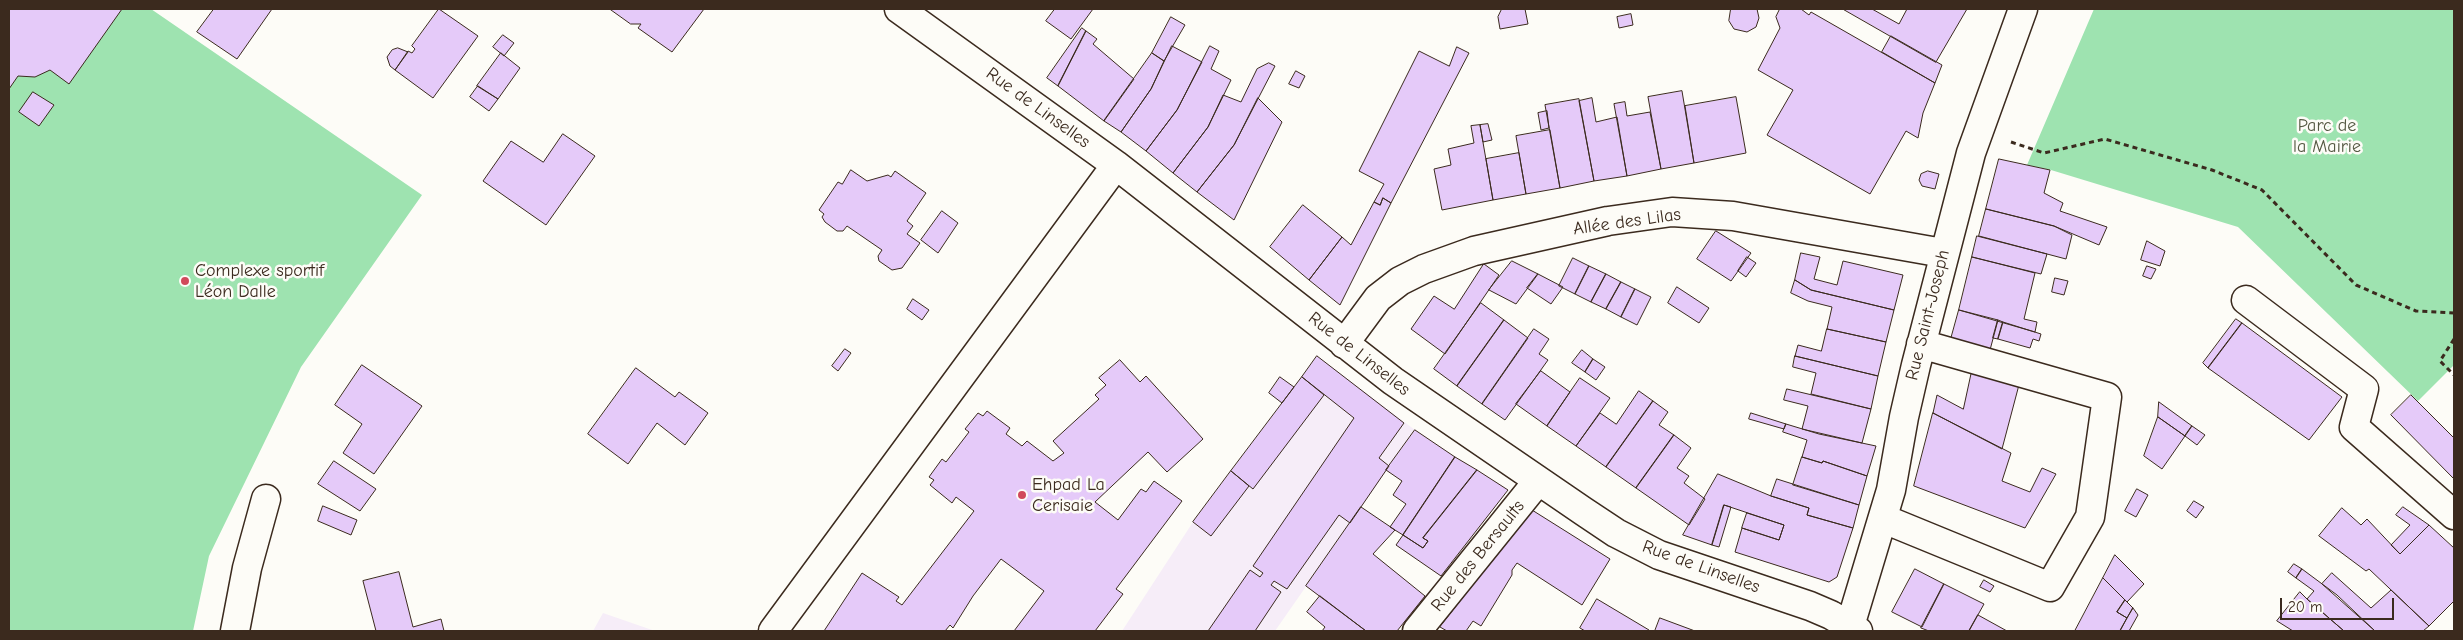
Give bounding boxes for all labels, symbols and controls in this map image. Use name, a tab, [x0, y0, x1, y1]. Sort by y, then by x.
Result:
street label: Rue de Linselles	[982, 63, 1094, 153]
park label: Parc de la Mairie	[2293, 115, 2361, 158]
street label: Allée des Lilas	[1572, 204, 1682, 240]
street label: Rue Saint-Joseph	[1901, 247, 1955, 383]
place label: Complexe sportif Léon Dalle	[195, 260, 324, 302]
marker: Complexe sportif Léon Dalle	[179, 275, 191, 287]
street label: Rue de Linselles	[1304, 308, 1414, 400]
place label: Ehpad La Cerisaie	[1032, 474, 1105, 516]
marker: Ehpad La Cerisaie	[1016, 489, 1028, 501]
street label: Rue des Bersaults	[1427, 496, 1529, 616]
street label: Rue de Linselles	[1639, 536, 1763, 598]
scale bar	[2283, 588, 2397, 620]
text: 20 m	[2288, 598, 2322, 616]

